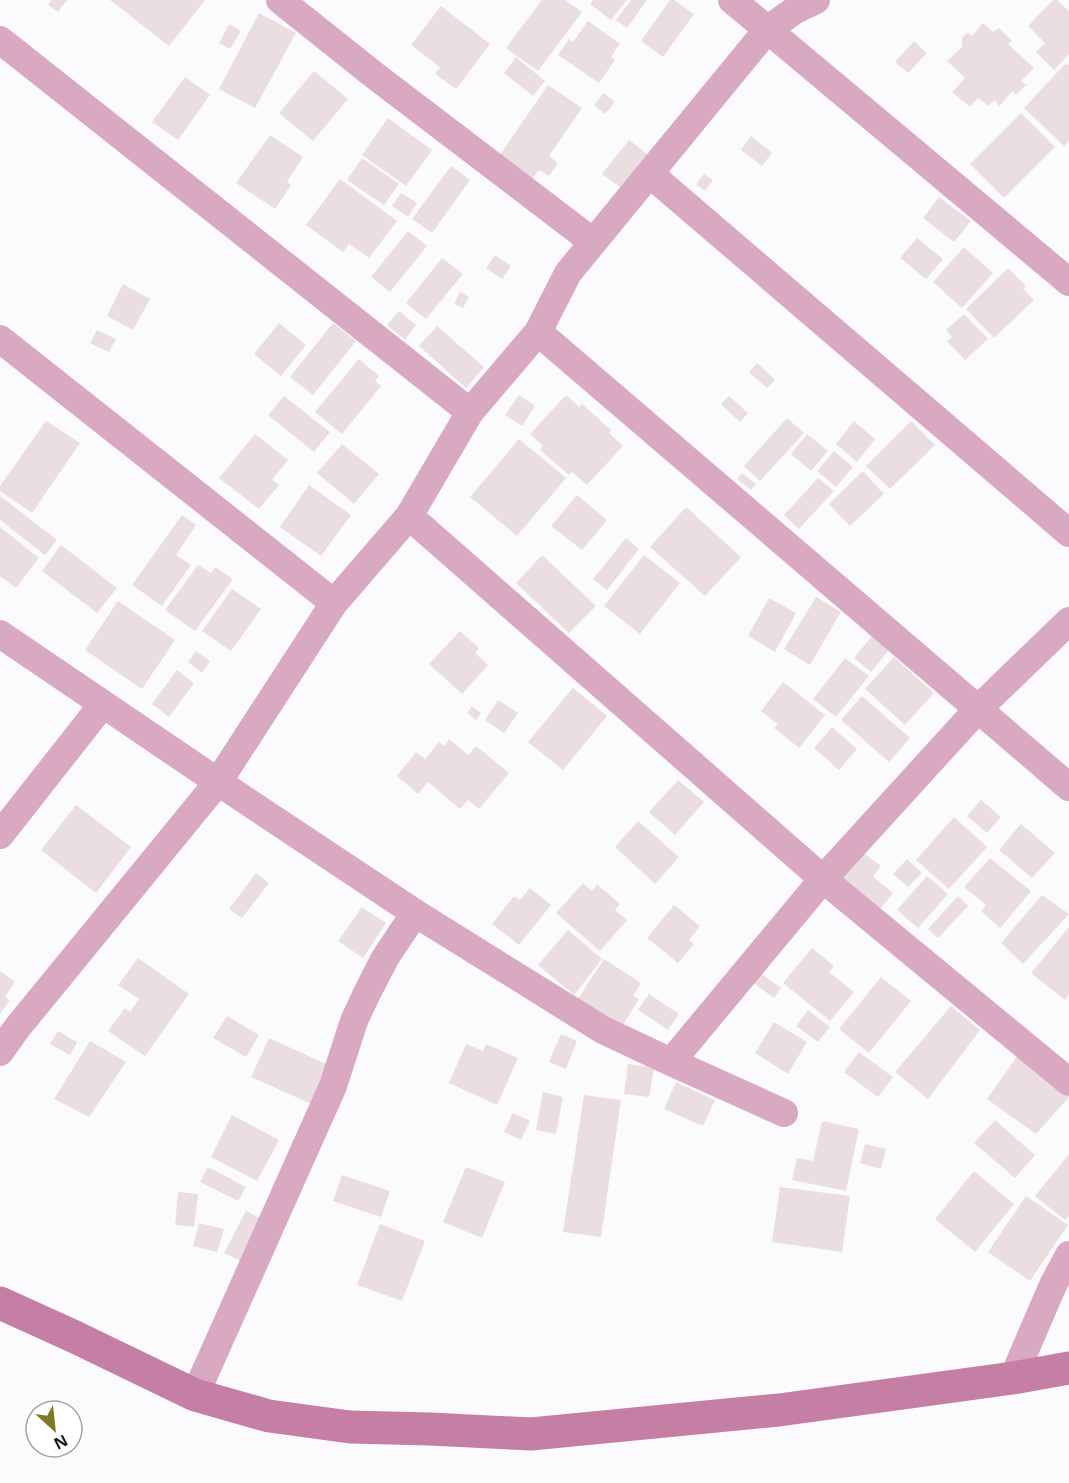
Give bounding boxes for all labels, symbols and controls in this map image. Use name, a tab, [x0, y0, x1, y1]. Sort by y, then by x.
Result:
north arrow	[24, 1399, 84, 1459]
text: N	[50, 1430, 72, 1455]

